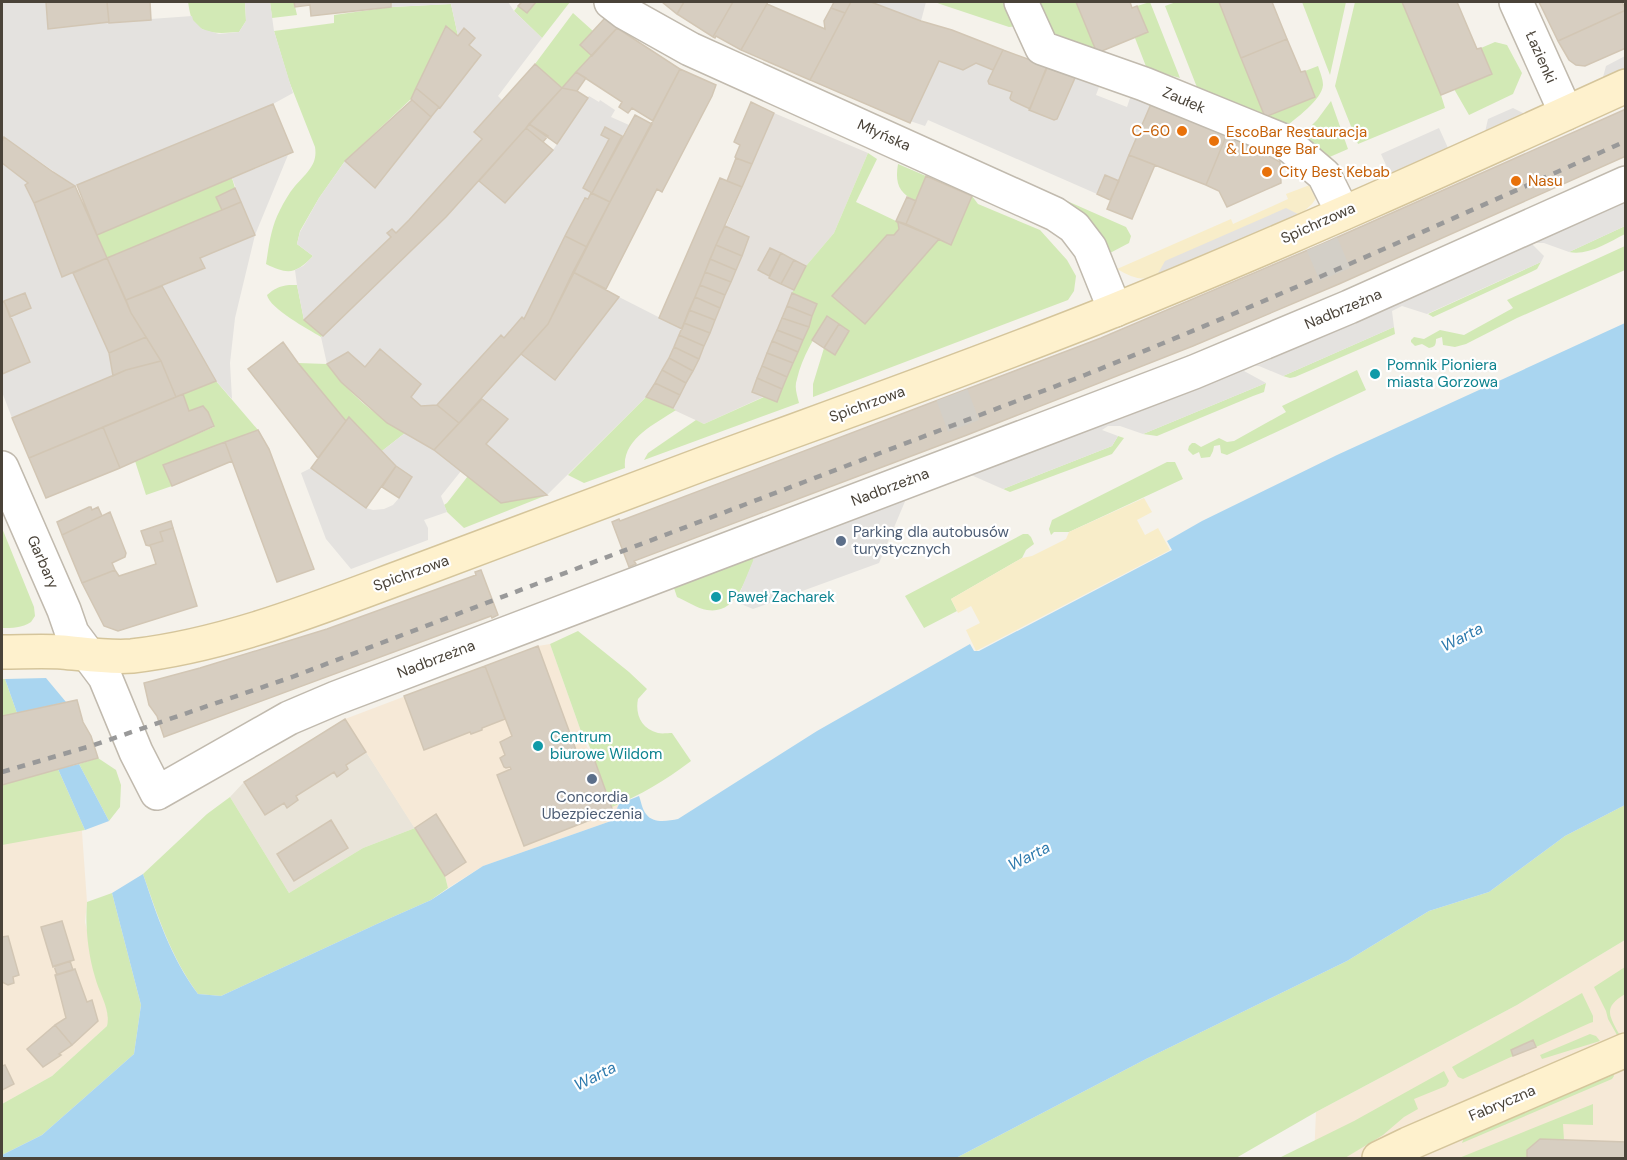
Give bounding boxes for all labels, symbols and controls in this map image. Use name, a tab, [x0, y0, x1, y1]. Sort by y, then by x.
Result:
street label: Łazienki	[1521, 28, 1561, 86]
street label: Zaułek	[1160, 82, 1209, 118]
street label: Młyńska	[854, 114, 914, 156]
place label: C-60	[1131, 121, 1170, 141]
place label: EscoBar Restauracja & Lounge Bar	[1226, 122, 1367, 159]
marker: C-60	[1175, 124, 1189, 138]
marker: EscoBar Restauracja & Lounge Bar	[1207, 134, 1221, 148]
place label: City Best Kebab	[1279, 162, 1390, 182]
marker: City Best Kebab	[1260, 165, 1274, 179]
place label: Nasu	[1528, 171, 1563, 191]
marker: Nasu	[1509, 174, 1523, 188]
street label: Spichrzowa	[1278, 198, 1358, 248]
street label: Nadbrzeżna	[1301, 284, 1385, 334]
place label: Pomnik Pioniera miasta Gorzowa	[1387, 355, 1498, 392]
marker: Pomnik Pioniera miasta Gorzowa	[1368, 367, 1382, 381]
street label: Spichrzowa	[826, 381, 908, 427]
street label: Nadbrzeżna	[848, 463, 932, 511]
place label: Parking dla autobusów turystycznych	[853, 522, 1010, 559]
street label: Garbary	[22, 532, 64, 592]
marker: Parking dla autobusów turystycznych	[834, 534, 848, 548]
street label: Spichrzowa	[370, 550, 452, 596]
place label: Paweł Zacharek	[728, 587, 835, 607]
marker: Paweł Zacharek	[709, 590, 723, 604]
water label: Warta	[1437, 617, 1487, 657]
street label: Nadbrzeżna	[394, 635, 478, 683]
place label: Centrum biurowe Wildom	[550, 727, 662, 764]
marker: Centrum biurowe Wildom	[531, 739, 545, 753]
marker: Concordia Ubezpieczenia	[585, 772, 599, 786]
place label: Concordia Ubezpieczenia	[542, 787, 642, 824]
water label: Warta	[1004, 836, 1054, 876]
water label: Warta	[570, 1056, 620, 1096]
street label: Fabryczna	[1466, 1080, 1538, 1126]

